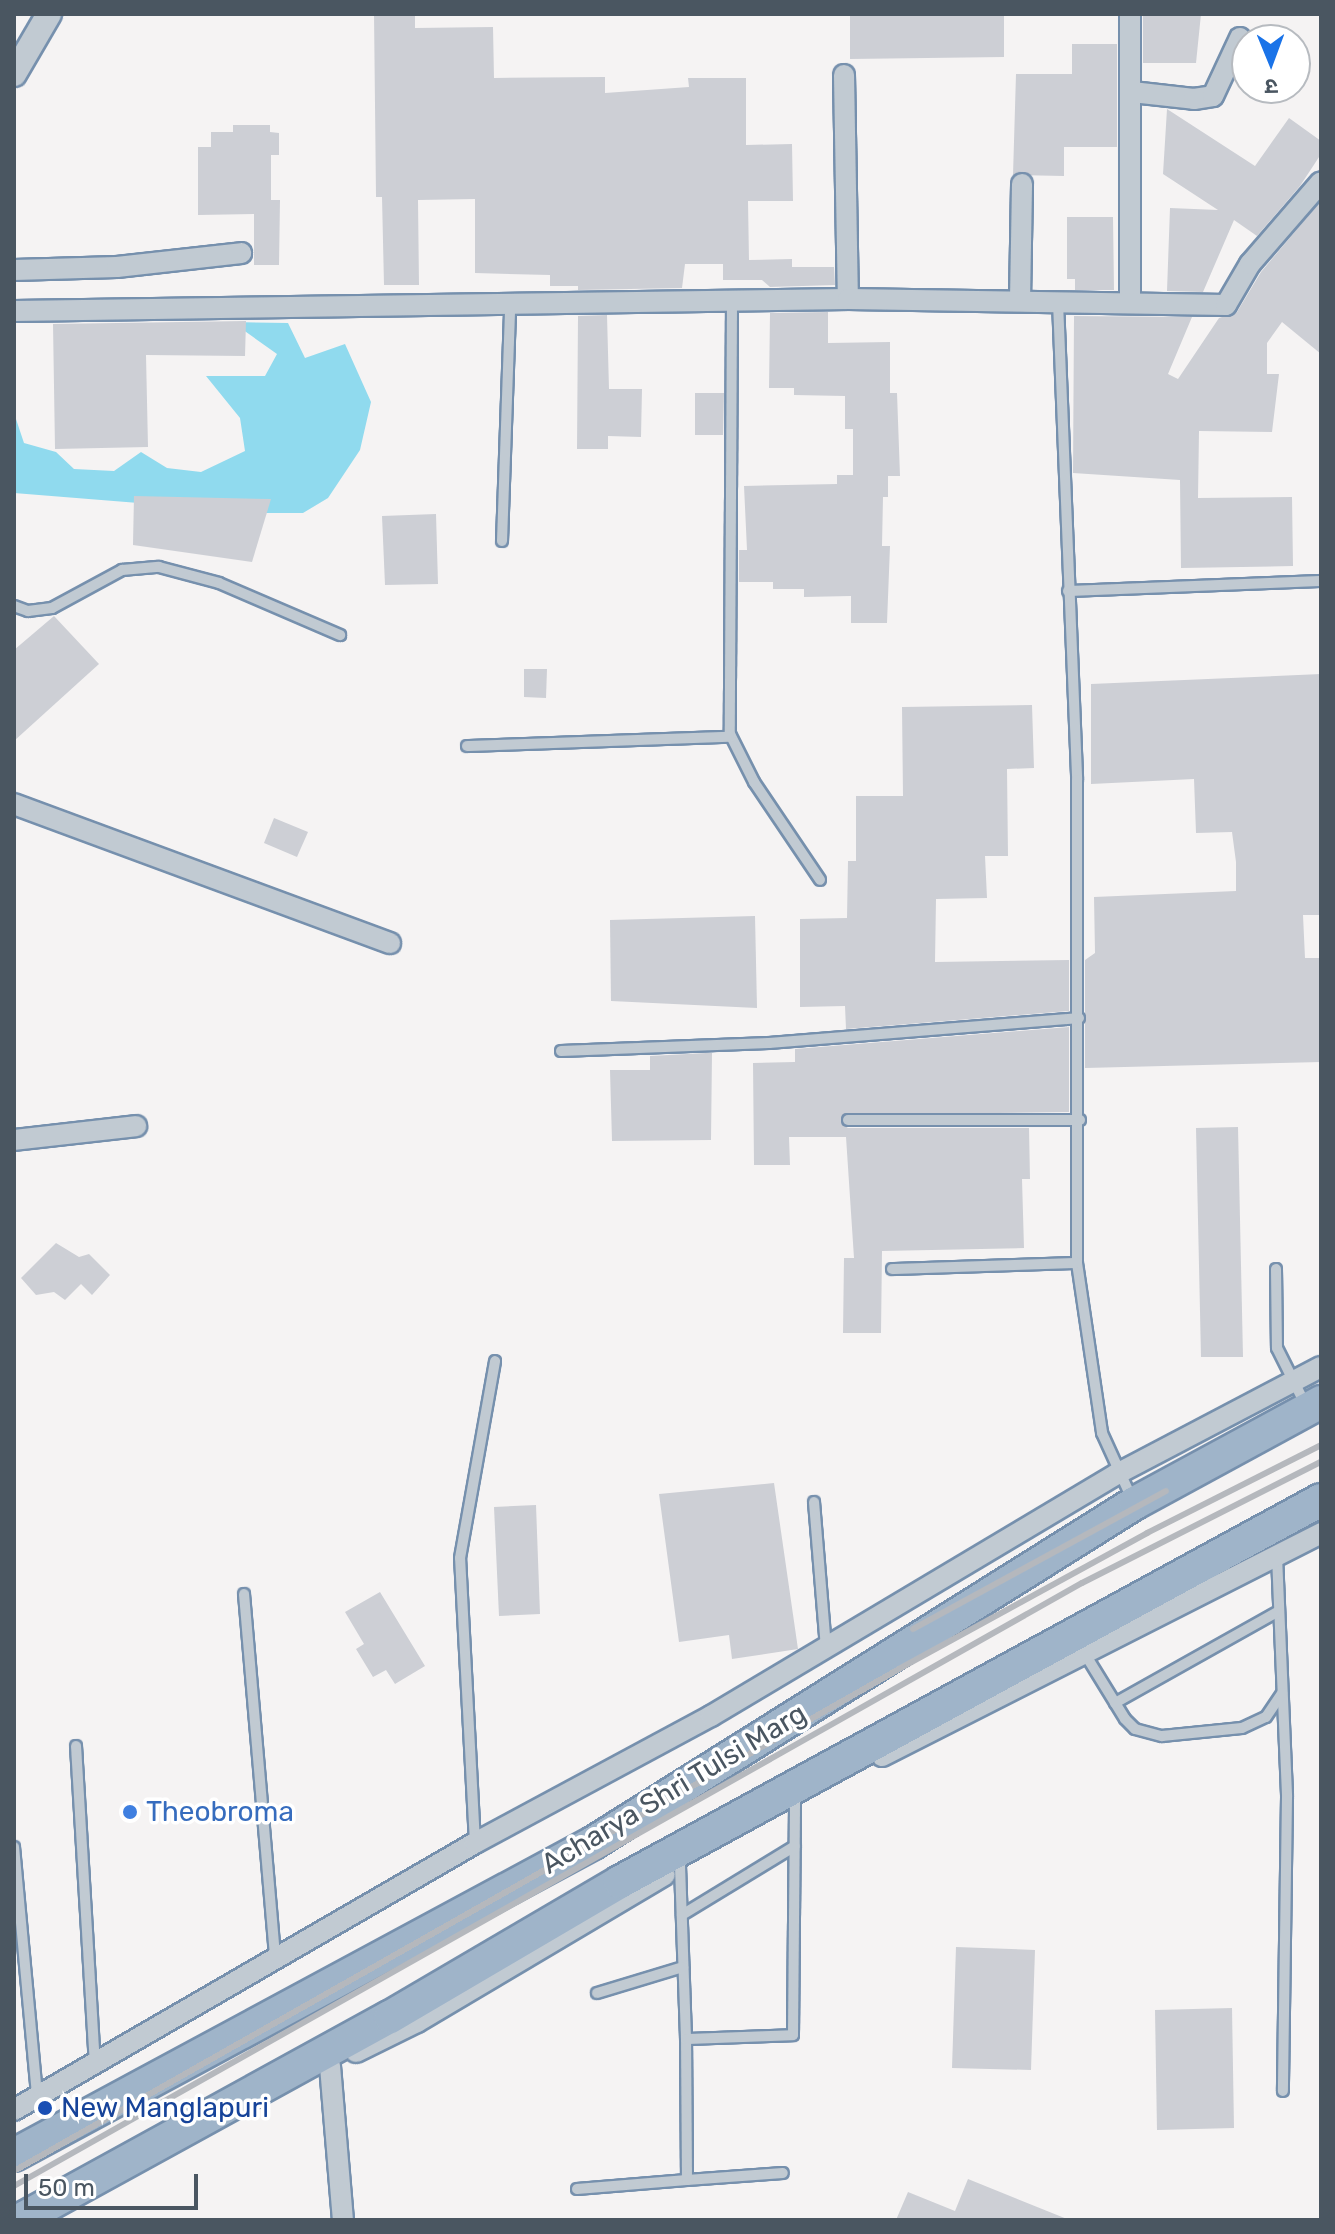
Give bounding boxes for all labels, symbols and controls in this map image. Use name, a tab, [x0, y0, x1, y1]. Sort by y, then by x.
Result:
north arrow	[1231, 24, 1311, 104]
text: उ	[1265, 73, 1278, 100]
street label: Acharya Shri Tulsi Marg	[535, 1696, 813, 1882]
place label: Theobroma	[146, 1795, 294, 1829]
marker: Theobroma	[121, 1803, 139, 1821]
place label: New Manglapuri	[61, 2091, 270, 2125]
marker: New Manglapuri	[36, 2099, 54, 2117]
scale bar	[28, 2158, 202, 2208]
text: 50 m	[38, 2174, 95, 2202]

